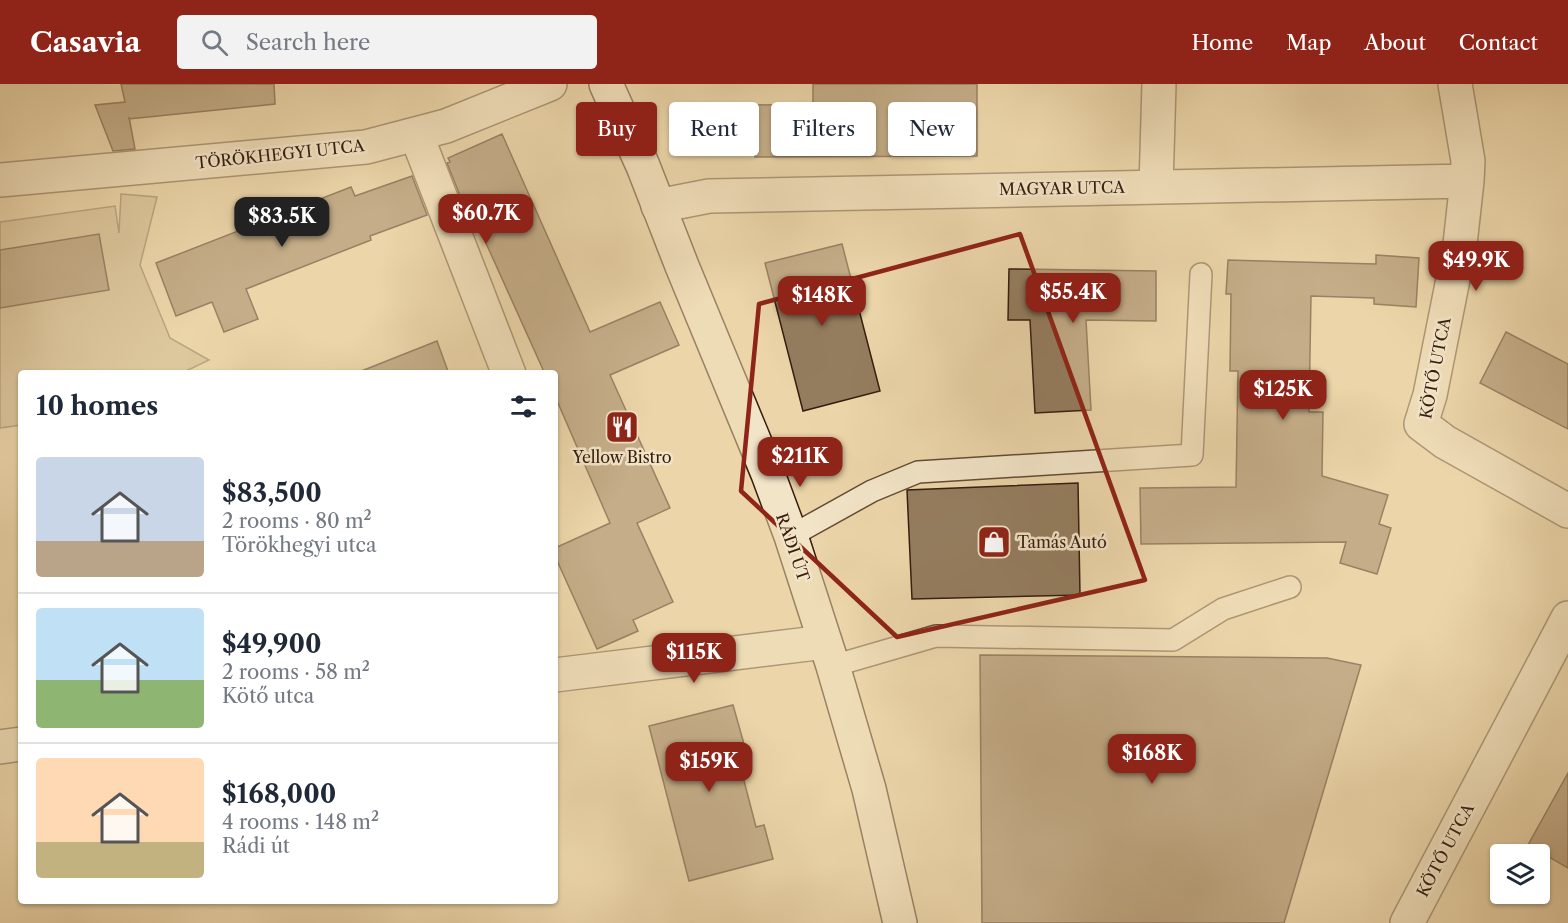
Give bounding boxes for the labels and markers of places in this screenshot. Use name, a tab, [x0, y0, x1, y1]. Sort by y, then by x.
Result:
pin: $60.7K	[437, 194, 535, 245]
pin: $83.5K	[233, 197, 331, 248]
pin: $49.9K	[1427, 241, 1525, 292]
pin: $55.4K	[1024, 273, 1122, 324]
pin: $148K	[780, 276, 864, 327]
pin: $125K	[1241, 370, 1325, 421]
restaurant icon: Yellow Bistro	[604, 409, 640, 445]
pin: $211K	[758, 437, 842, 488]
place label: Yellow Bistro	[571, 447, 672, 467]
shop icon: Tamás Autó	[976, 524, 1012, 560]
place label: Tamás Autó	[1017, 532, 1107, 552]
pin: $115K	[652, 633, 736, 684]
pin: $168K	[1110, 734, 1194, 785]
pin: $159K	[667, 742, 751, 793]

